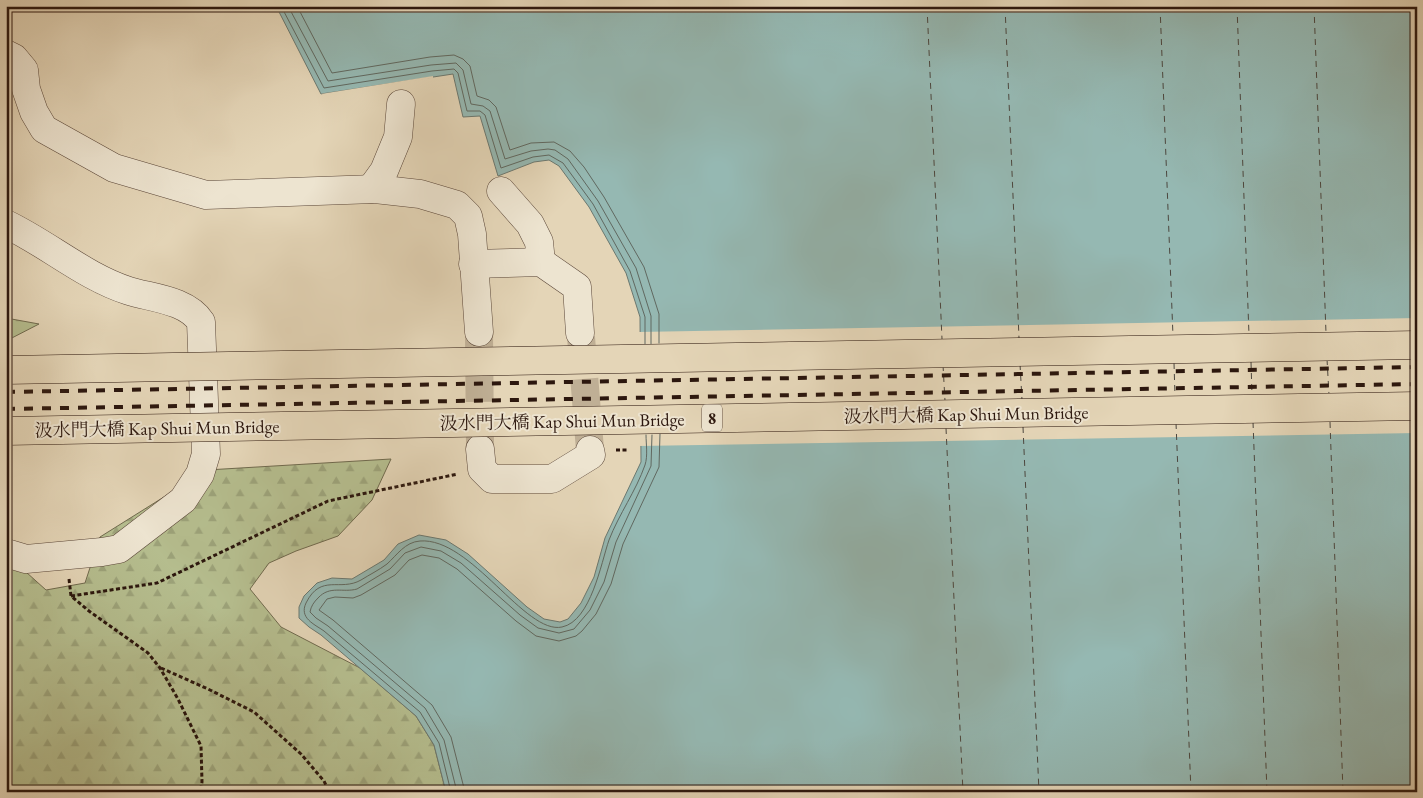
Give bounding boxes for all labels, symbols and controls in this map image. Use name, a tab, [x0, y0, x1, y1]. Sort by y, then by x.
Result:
street label: 汲水門大橋 Kap Shui Mun Bridge	[843, 400, 1089, 428]
road number: 8	[702, 404, 722, 432]
street label: 汲水門大橋 Kap Shui Mun Bridge	[439, 407, 685, 435]
street label: 汲水門大橋 Kap Shui Mun Bridge	[34, 414, 280, 442]

